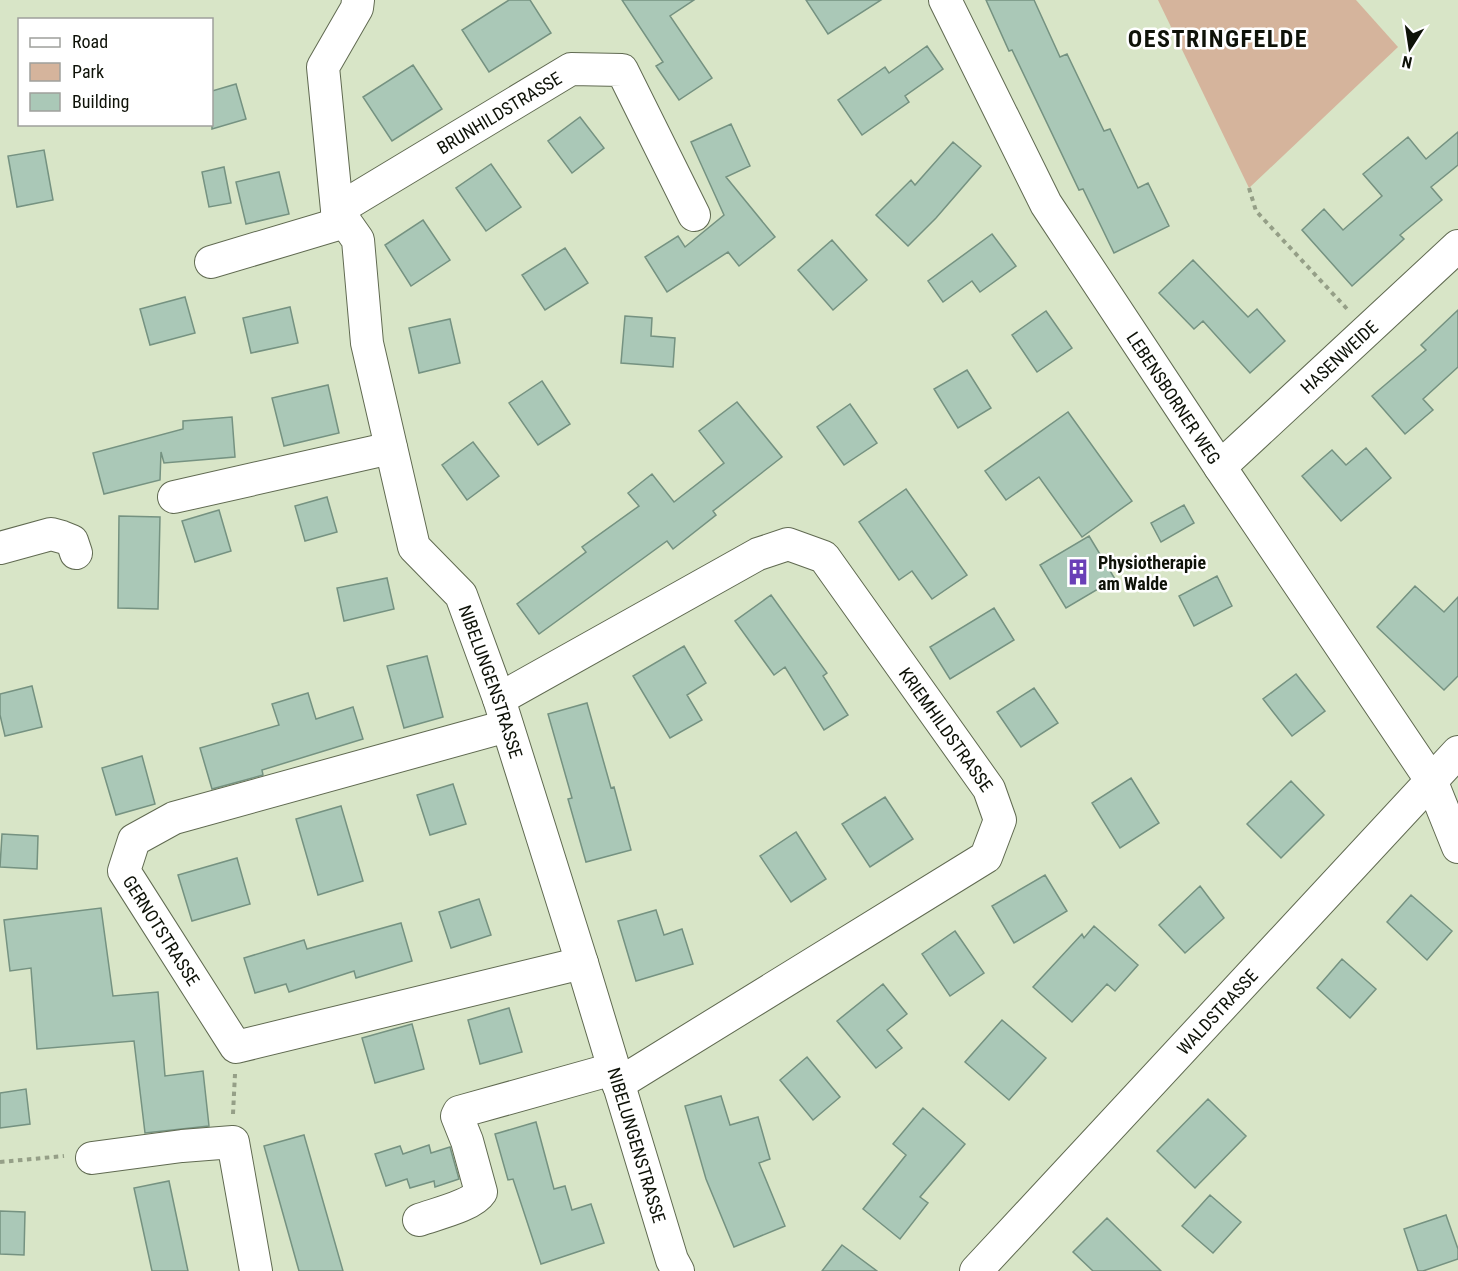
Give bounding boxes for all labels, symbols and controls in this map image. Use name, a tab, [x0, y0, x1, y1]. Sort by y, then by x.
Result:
legend	[18, 18, 213, 126]
north arrow	[1380, 18, 1440, 78]
district label: OESTRINGFELDE	[1128, 25, 1308, 53]
text: Road	[72, 31, 108, 52]
text: N	[1400, 52, 1414, 72]
text: Park	[72, 61, 104, 82]
street label: BRUNHILDSTRASSE	[433, 67, 565, 158]
text: Building	[72, 91, 129, 112]
street label: HASENWEIDE	[1296, 316, 1382, 398]
street label: LEBENSBORNER WEG	[1123, 328, 1225, 468]
place label: Physiotherapie am Walde	[1098, 552, 1206, 594]
building icon: Physiotherapie am Walde	[1063, 557, 1093, 587]
street label: NIBELUNGENSTRASSE	[455, 602, 527, 761]
street label: KRIEMHILDSTRASSE	[895, 663, 998, 795]
street label: GERNOTSTRASSE	[119, 871, 205, 989]
street label: WALDSTRASSE	[1172, 965, 1262, 1059]
street label: NIBELUNGENSTRASSE	[604, 1065, 671, 1225]

